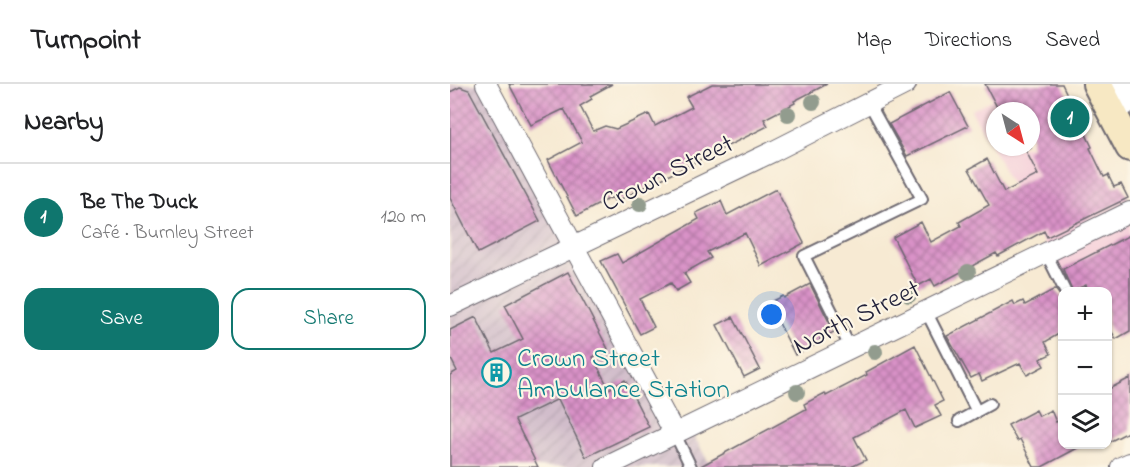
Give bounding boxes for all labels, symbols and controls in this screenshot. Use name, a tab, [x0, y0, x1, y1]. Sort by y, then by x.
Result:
text: Turnpoint	[30, 21, 141, 62]
text: Map	[856, 26, 892, 56]
text: Directions	[925, 26, 1012, 56]
text: Saved	[1045, 26, 1100, 56]
pin: 1	[1050, 96, 1090, 141]
north arrow	[986, 102, 1040, 156]
text: Nearby	[24, 104, 103, 142]
street label: Crown Street	[595, 125, 741, 223]
text: Be The Duck	[81, 187, 198, 219]
text: 1	[40, 203, 47, 232]
text: 120 m	[381, 203, 426, 232]
text: Café · Burnley Street	[81, 219, 254, 248]
street label: North Street	[787, 271, 927, 366]
map controls	[1058, 287, 1112, 449]
button: +	[1058, 287, 1112, 341]
button: Save	[24, 288, 219, 350]
button: Share	[231, 288, 426, 350]
your location	[757, 300, 786, 329]
place label: Crown Street Ambulance Station	[517, 340, 730, 410]
button: −	[1058, 341, 1112, 395]
building icon: Crown Street Ambulance Station	[480, 357, 512, 389]
button: layers	[1058, 395, 1112, 449]

